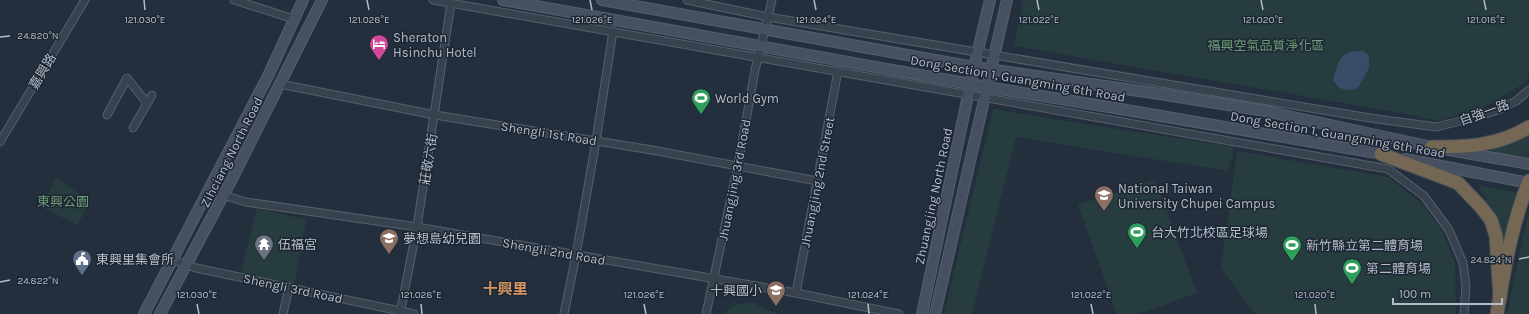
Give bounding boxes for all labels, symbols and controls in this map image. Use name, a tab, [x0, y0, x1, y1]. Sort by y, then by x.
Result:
text: 121.030°E	[125, 14, 166, 26]
text: 121.028°E	[348, 14, 390, 26]
text: 121.026°E	[572, 14, 612, 26]
text: 121.024°E	[796, 14, 836, 26]
text: 121.022°E	[1019, 14, 1059, 26]
text: 121.020°E	[1243, 14, 1283, 26]
text: 121.018°E	[1467, 14, 1505, 26]
text: 24.820°N	[17, 30, 59, 42]
place label: Sheraton Hsinchu Hotel	[393, 30, 477, 60]
hotel icon: Sheraton Hsinchu Hotel	[368, 33, 390, 61]
park label: 福興空氣品質淨化區	[1207, 38, 1325, 53]
street label: 嘉興路	[26, 51, 59, 92]
street label: Dong Section 1, Guangming 6th Road	[909, 52, 1127, 105]
sports icon: World Gym	[690, 87, 712, 115]
place label: World Gym	[715, 91, 779, 106]
street label: Zihciang North Road	[197, 95, 266, 210]
street label: 自強一路	[1457, 97, 1511, 128]
street label: Dong Section 1, Guangming 6th Road	[1229, 108, 1447, 161]
street label: Jhuangjing 2nd Street	[798, 116, 837, 248]
street label: Shengli 1st Road	[500, 118, 598, 149]
street label: Jhuangjing 3rd Road	[715, 118, 754, 242]
street label: Zhuangjing North Road	[912, 126, 955, 266]
street label: 莊敬六街	[417, 132, 440, 186]
place label: National Taiwan University Chupei Campus	[1118, 181, 1276, 211]
school or university icon: National Taiwan University Chupei Campus	[1093, 184, 1115, 212]
park label: 東興公園	[37, 194, 89, 209]
sports icon: 台大竹北校區足球場	[1126, 221, 1148, 249]
place label: 台大竹北校區足球場	[1151, 225, 1268, 240]
school or university icon: 夢想島幼兒園	[378, 227, 400, 255]
place label: 夢想島幼兒園	[403, 231, 481, 246]
temple icon: 伍福宮	[253, 233, 275, 261]
sports icon: 新竹縣立第二體育場	[1281, 234, 1303, 262]
street label: Shengli 2nd Road	[501, 235, 607, 268]
place label: 伍福宮	[278, 237, 317, 252]
place label: 新竹縣立第二體育場	[1306, 238, 1423, 253]
public building icon: 東興里集會所	[71, 248, 93, 276]
place label: 東興里集會所	[96, 252, 174, 267]
text: 24.824°N	[1471, 254, 1511, 266]
sports icon: 第二體育場	[1341, 257, 1363, 285]
place label: 第二體育場	[1366, 261, 1431, 276]
street label: Shengli 3rd Road	[242, 271, 344, 306]
text: 24.822°N	[17, 275, 59, 287]
school or university icon: 十興國小	[765, 279, 787, 307]
district label: 十興里	[482, 280, 528, 298]
scale bar	[1393, 280, 1502, 306]
place label: 十興國小	[710, 283, 762, 298]
text: 100 m	[1399, 287, 1431, 301]
text: 121.030°E	[177, 289, 218, 301]
text: 121.028°E	[400, 289, 442, 301]
text: 121.026°E	[624, 289, 664, 301]
text: 121.024°E	[848, 289, 888, 301]
text: 121.022°E	[1071, 289, 1111, 301]
text: 121.020°E	[1295, 289, 1335, 301]

